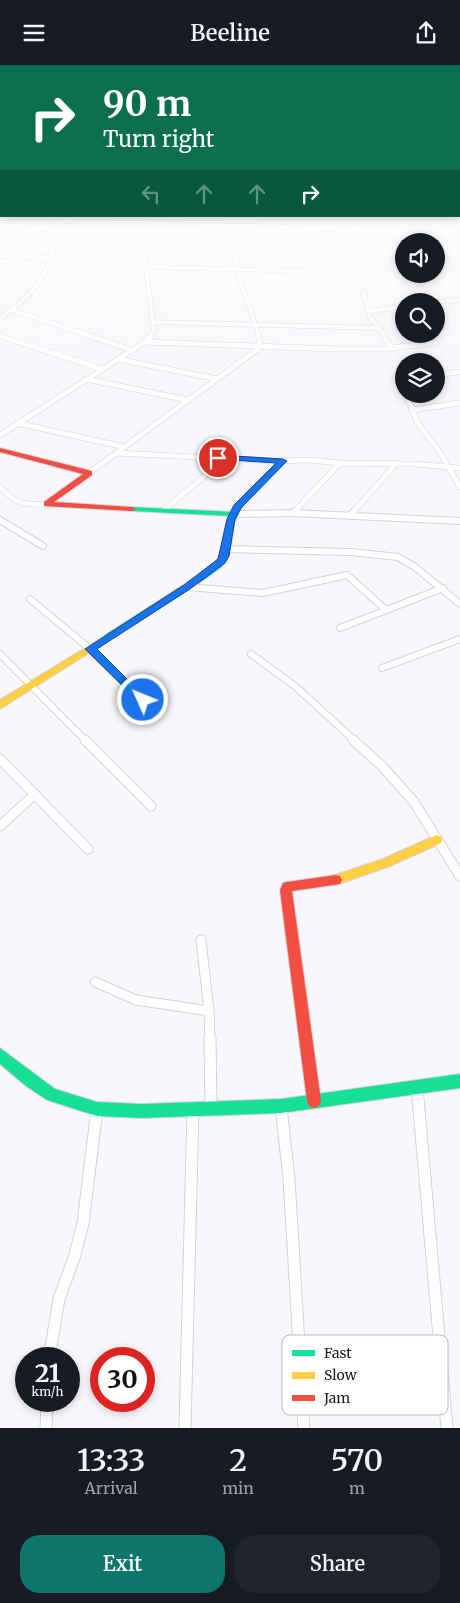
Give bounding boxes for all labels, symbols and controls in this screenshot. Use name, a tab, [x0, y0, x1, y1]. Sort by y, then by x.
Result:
icon: menu	[20, 19, 48, 47]
text: Beeline	[190, 19, 270, 47]
icon: share	[412, 19, 440, 47]
text: 90 m	[103, 82, 191, 126]
icon: right	[20, 85, 85, 150]
text: Turn right	[103, 125, 214, 153]
icon: left	[137, 180, 165, 208]
icon: ahead	[190, 180, 218, 208]
icon: ahead	[243, 180, 271, 208]
icon: right	[296, 180, 324, 208]
map controls	[395, 233, 445, 403]
button: sound	[395, 233, 445, 283]
button: search	[395, 293, 445, 343]
button: layers	[395, 353, 445, 403]
pin	[197, 437, 239, 479]
icon: arrive	[204, 444, 232, 472]
position arrow	[116, 673, 168, 725]
legend	[282, 1335, 448, 1415]
text: Fast	[324, 1344, 352, 1362]
speed limit sign: 30	[90, 1347, 155, 1412]
text: 21	[35, 1357, 60, 1389]
text: Slow	[324, 1366, 357, 1384]
text: km/h	[32, 1384, 63, 1399]
text: Jam	[323, 1389, 350, 1407]
text: 13:33	[77, 1441, 145, 1479]
text: 2	[229, 1441, 247, 1479]
text: 570	[331, 1441, 383, 1479]
text: Arrival	[84, 1478, 138, 1498]
text: min	[222, 1478, 254, 1498]
text: m	[349, 1478, 365, 1498]
button: Exit	[20, 1535, 225, 1593]
button: Share	[235, 1535, 440, 1593]

